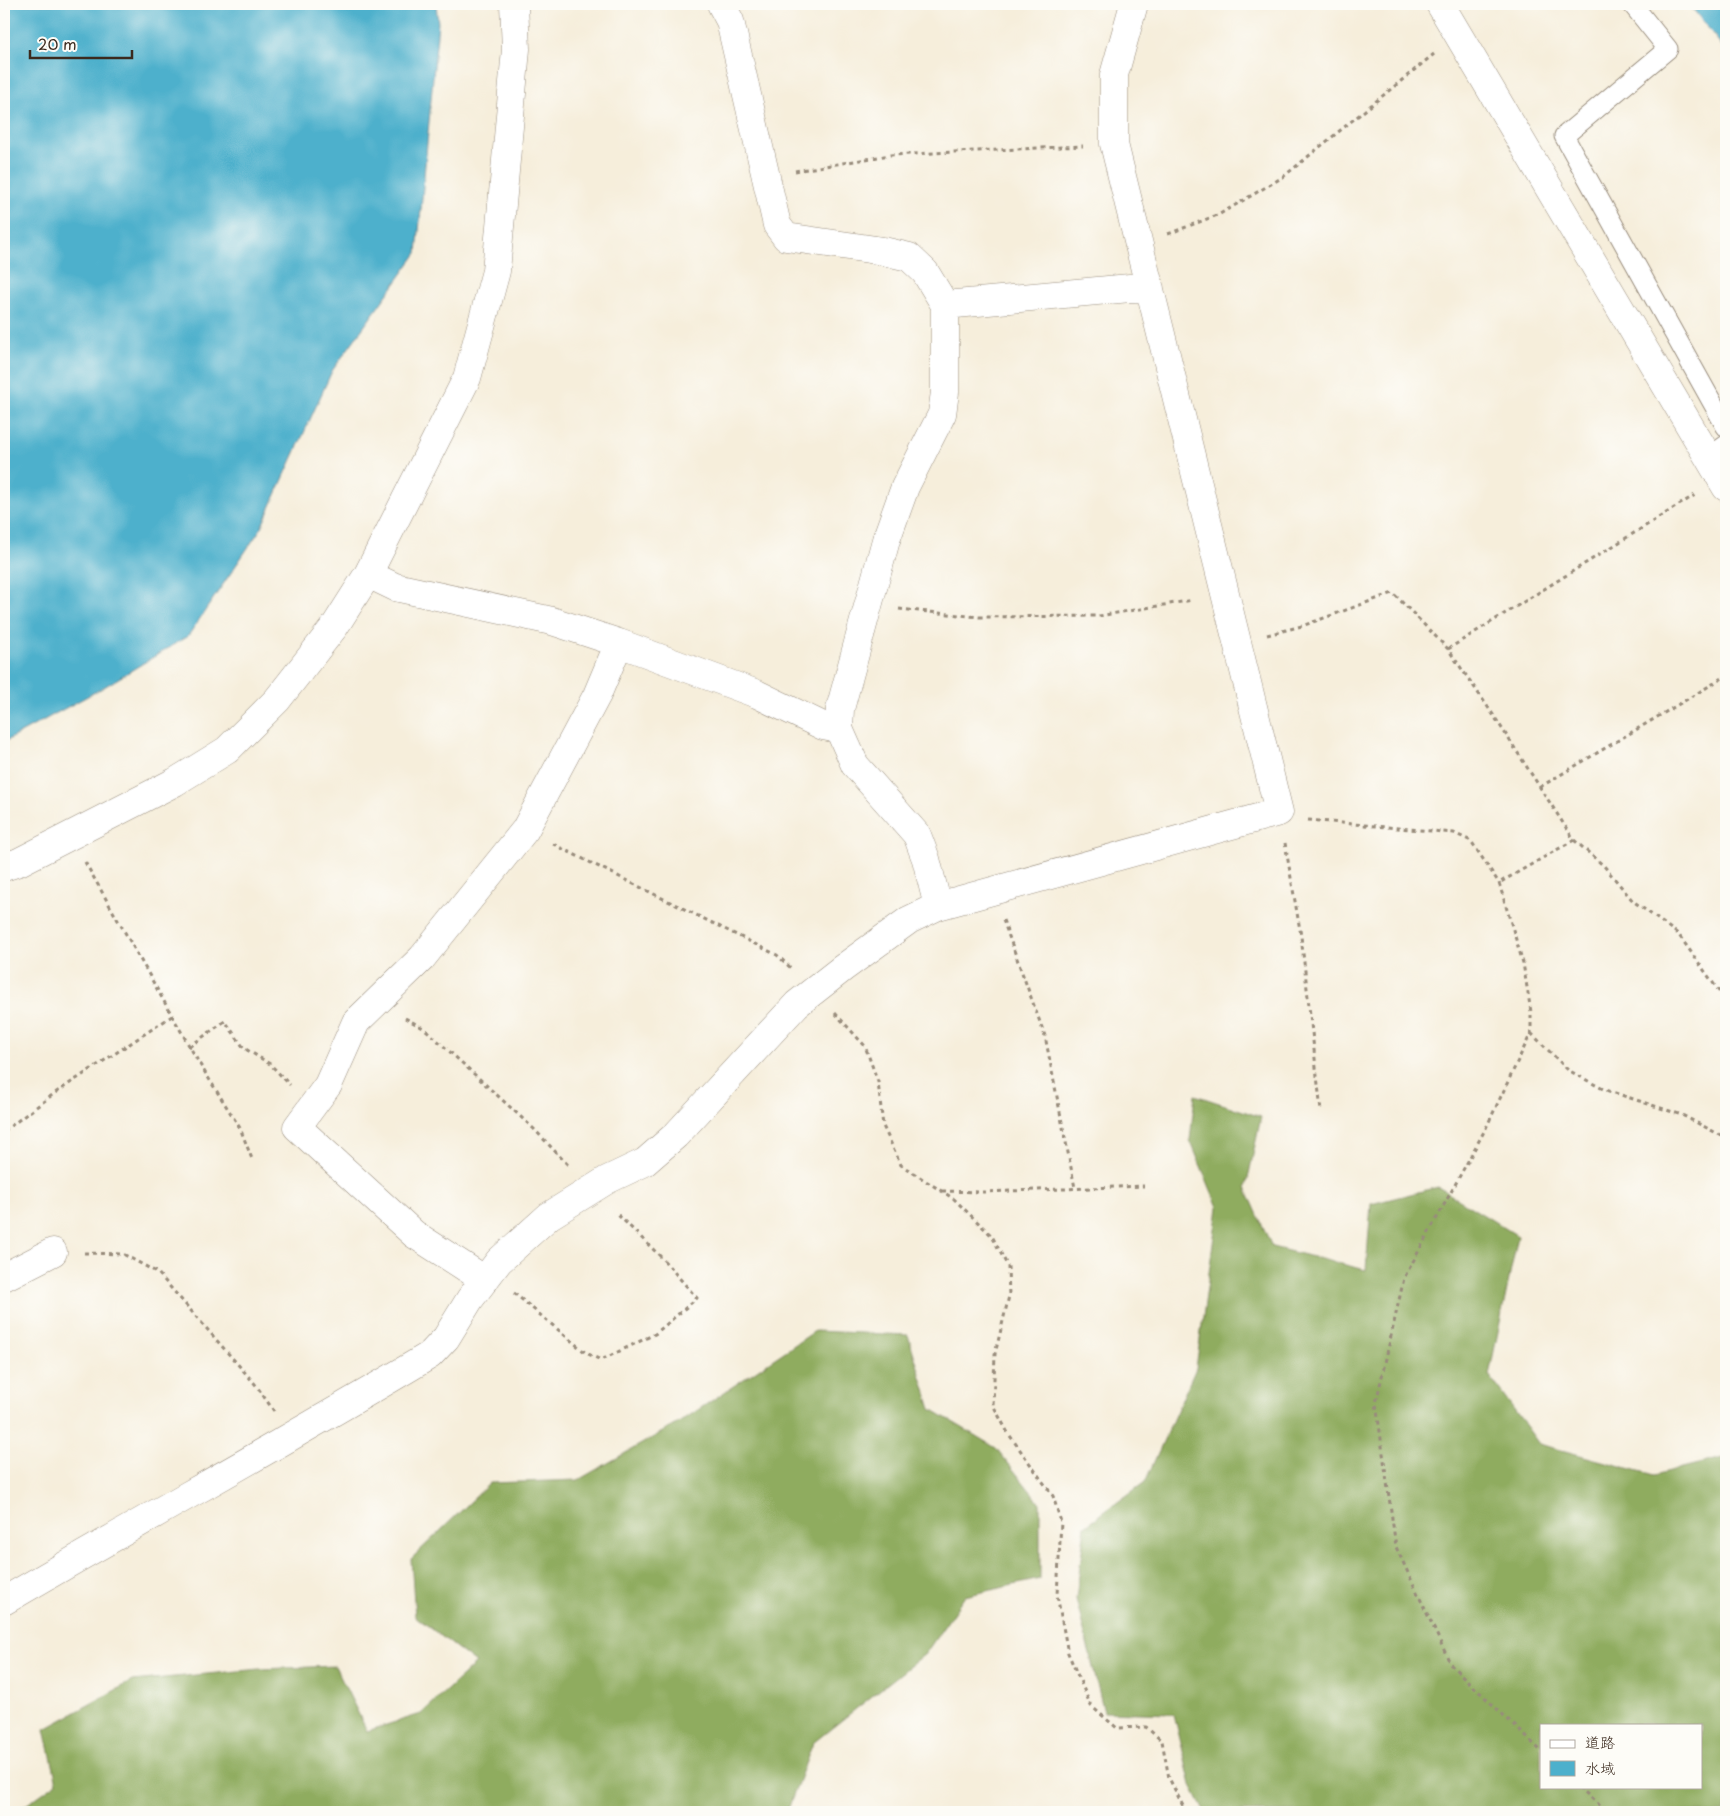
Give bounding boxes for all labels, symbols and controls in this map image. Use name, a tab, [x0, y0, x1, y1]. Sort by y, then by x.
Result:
scale bar	[30, 28, 132, 60]
text: 20 m	[38, 32, 77, 55]
legend	[1540, 1724, 1702, 1788]
text: 道路	[1585, 1730, 1615, 1753]
text: 水域	[1585, 1756, 1615, 1779]

